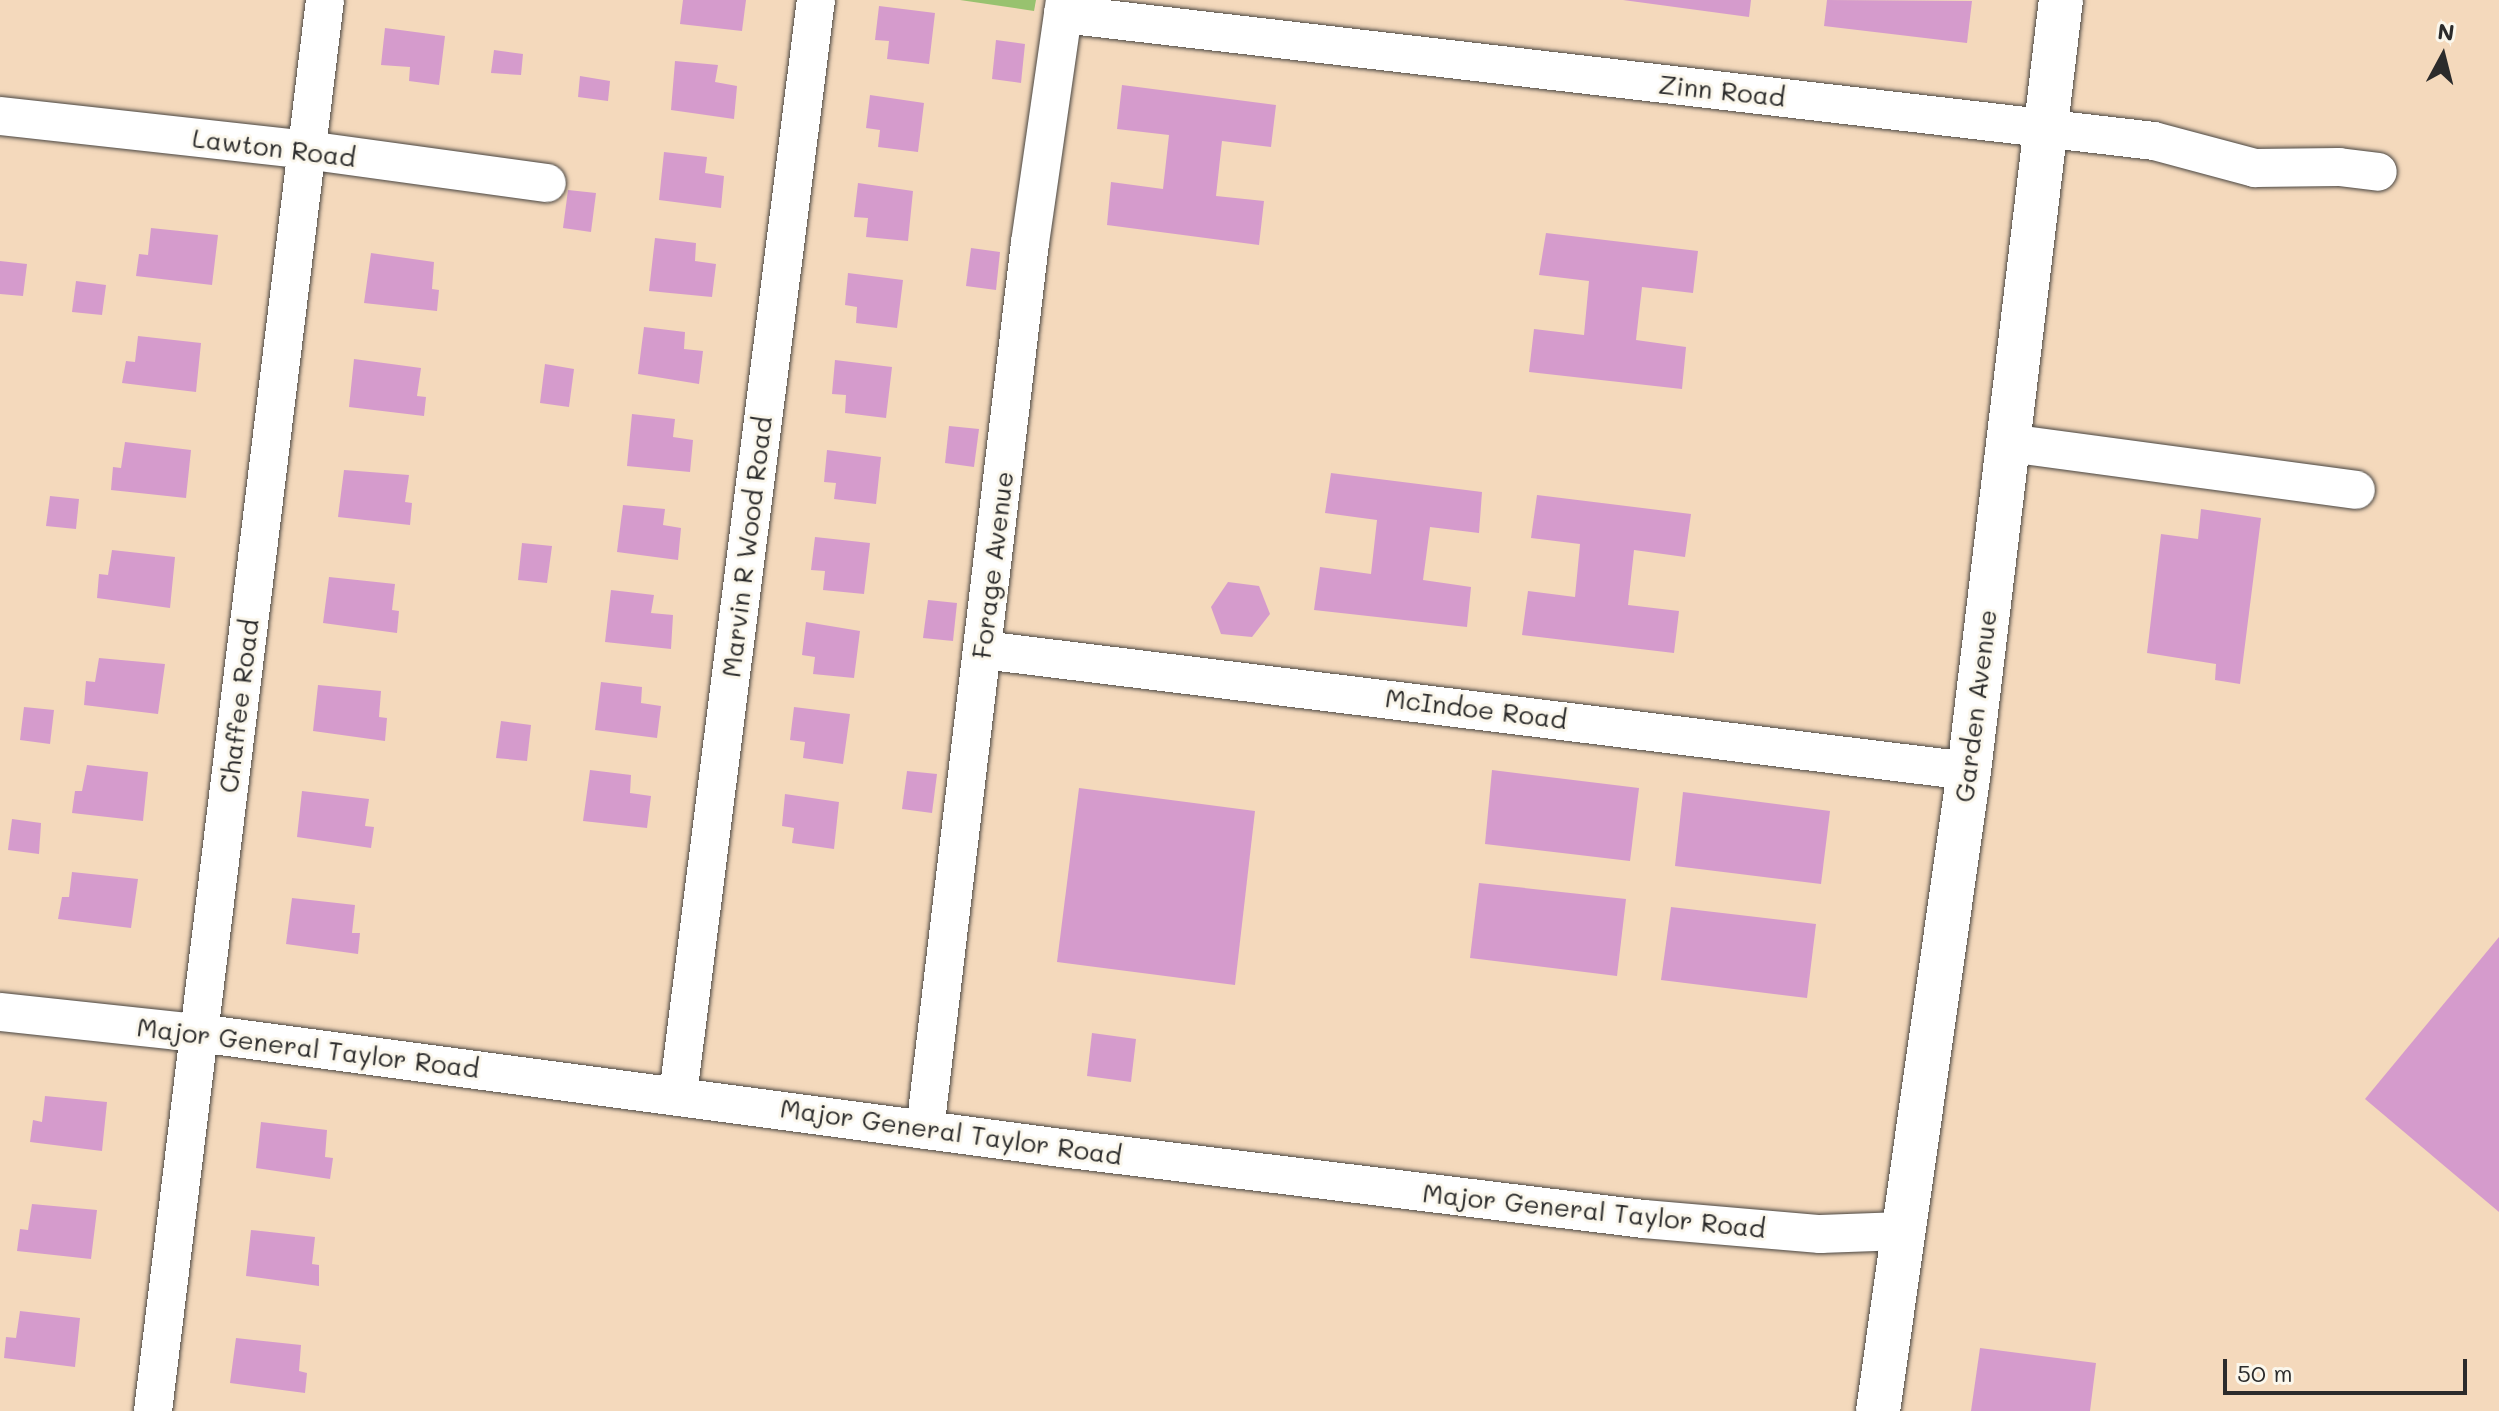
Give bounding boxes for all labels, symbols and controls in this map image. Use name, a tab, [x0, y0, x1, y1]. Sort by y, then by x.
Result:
north arrow	[2403, 16, 2483, 96]
text: N	[2436, 16, 2456, 47]
street label: Zinn Road	[1657, 69, 1787, 113]
street label: Lawton Road	[191, 122, 357, 174]
street label: Marvin R Wood Road	[716, 415, 778, 679]
street label: Forage Avenue	[966, 469, 1020, 661]
street label: Garden Avenue	[1949, 608, 2003, 804]
street label: Chaffee Road	[213, 617, 265, 795]
street label: McIndoe Road	[1383, 682, 1569, 736]
street label: Major General Taylor Road	[135, 1012, 481, 1084]
street label: Major General Taylor Road	[778, 1093, 1124, 1171]
street label: Major General Taylor Road	[1421, 1177, 1767, 1245]
scale bar	[2227, 1343, 2471, 1393]
text: 50 m	[2237, 1357, 2293, 1388]

